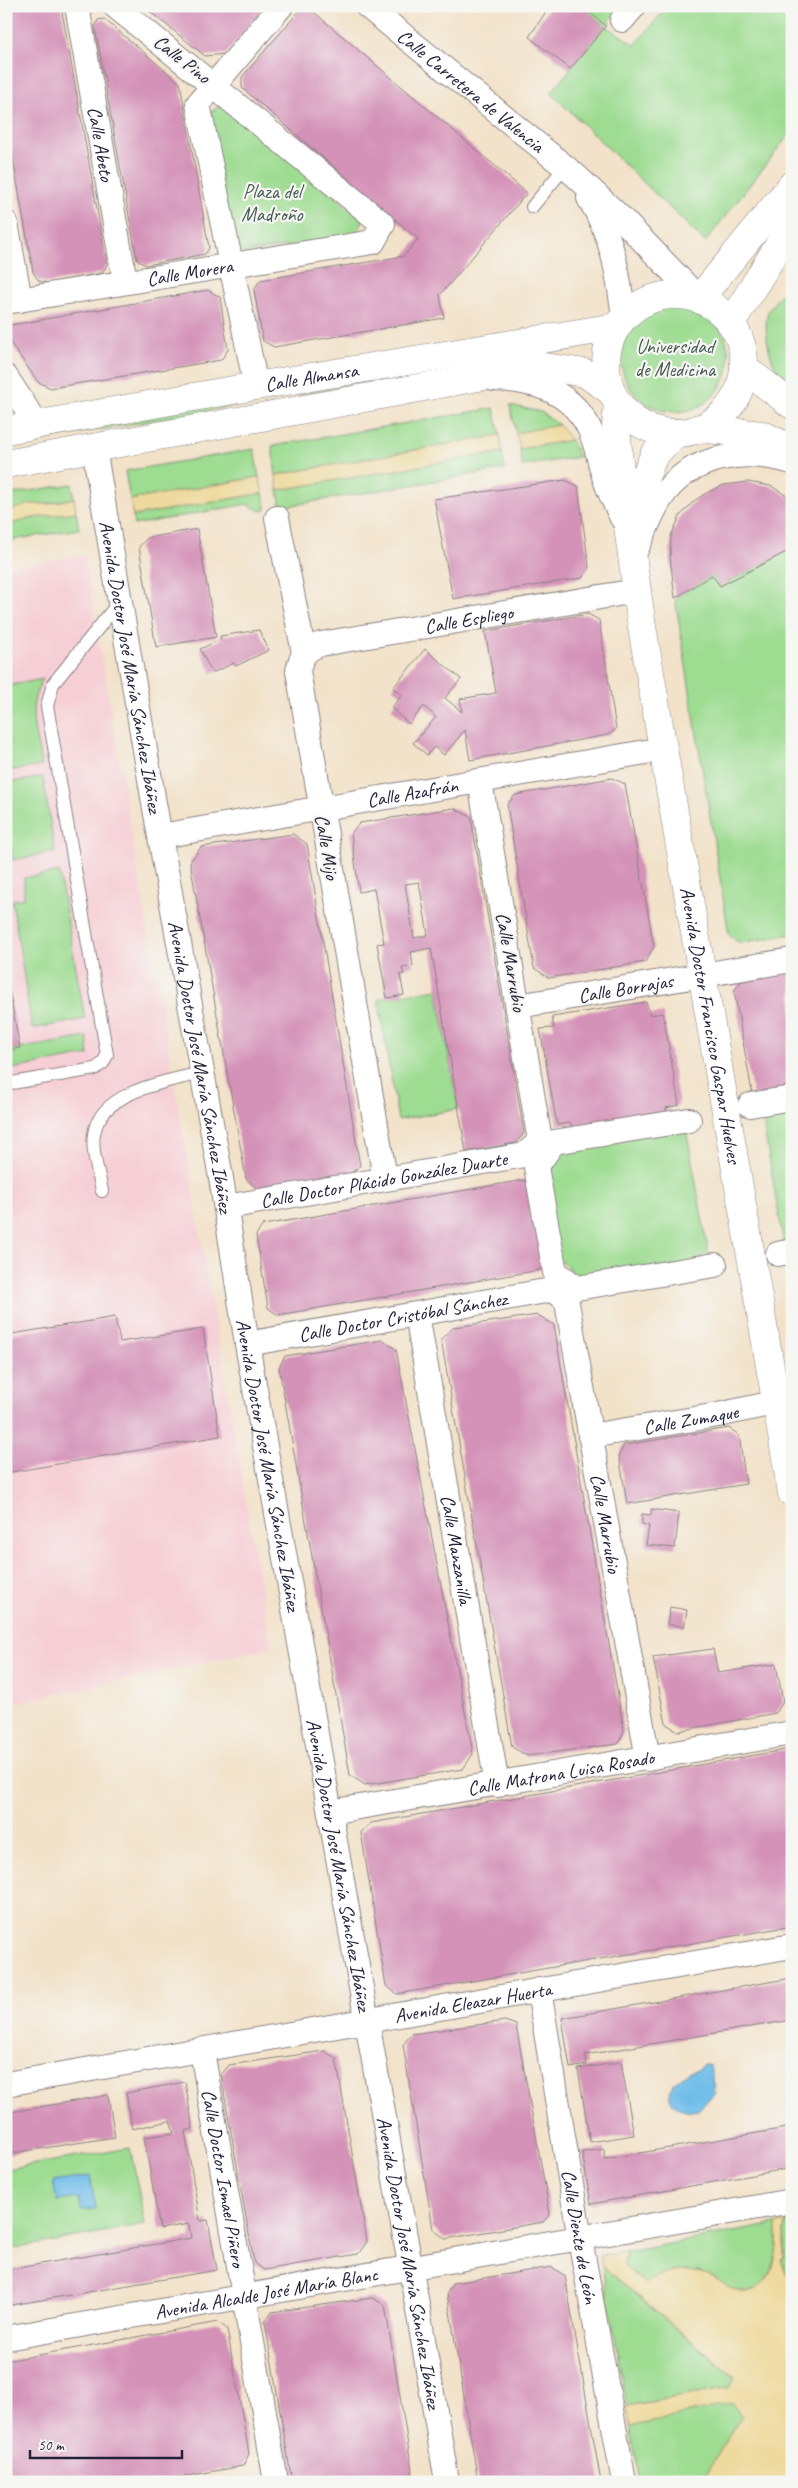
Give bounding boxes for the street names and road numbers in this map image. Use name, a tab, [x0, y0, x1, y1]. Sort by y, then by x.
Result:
street label: Calle Carretera de Valencia	[392, 23, 551, 159]
street label: Calle Pino	[148, 29, 216, 90]
street label: Calle Abeto	[82, 105, 120, 184]
street label: Calle Morera	[145, 252, 236, 291]
street label: Calle Almansa	[263, 357, 361, 397]
street label: Avenida Doctor José María Sánchez Ibáñez	[94, 519, 169, 818]
street label: Calle Espliego	[423, 599, 517, 639]
street label: Calle Azafrán	[365, 772, 461, 813]
street label: Calle Mijo	[309, 813, 345, 882]
street label: Avenida Doctor Francisco Gaspar Huelves	[675, 885, 748, 1168]
street label: Calle Marrubio	[490, 910, 532, 1014]
street label: Avenida Doctor José María Sánchez Ibáñez	[163, 919, 239, 1217]
street label: Calle Borrajas	[576, 967, 677, 1008]
street label: Calle Doctor Plácido González Duarte	[259, 1145, 510, 1213]
street label: Calle Doctor Cristóbal Sánchez	[297, 1285, 511, 1347]
street label: Avenida Doctor José María Sánchez Ibáñez	[231, 1317, 307, 1616]
street label: Calle Zumaque	[641, 1398, 742, 1440]
street label: Calle Marrubio	[585, 1472, 627, 1576]
street label: Calle Manzanilla	[435, 1493, 479, 1608]
street label: Avenida Doctor José María Sánchez Ibáñez	[301, 1717, 378, 2015]
street label: Calle Matrona Luisa Rosado	[466, 1744, 658, 1801]
street label: Avenida Eleazar Huerta	[392, 1976, 555, 2028]
street label: Calle Doctor Ismael Piñero	[196, 2087, 252, 2271]
street label: Avenida Doctor José María Sánchez Ibáñez	[372, 2115, 447, 2413]
street label: Calle Diente de León	[556, 2168, 604, 2307]
street label: Avenida Alcalde José María Blanc	[153, 2261, 380, 2324]

